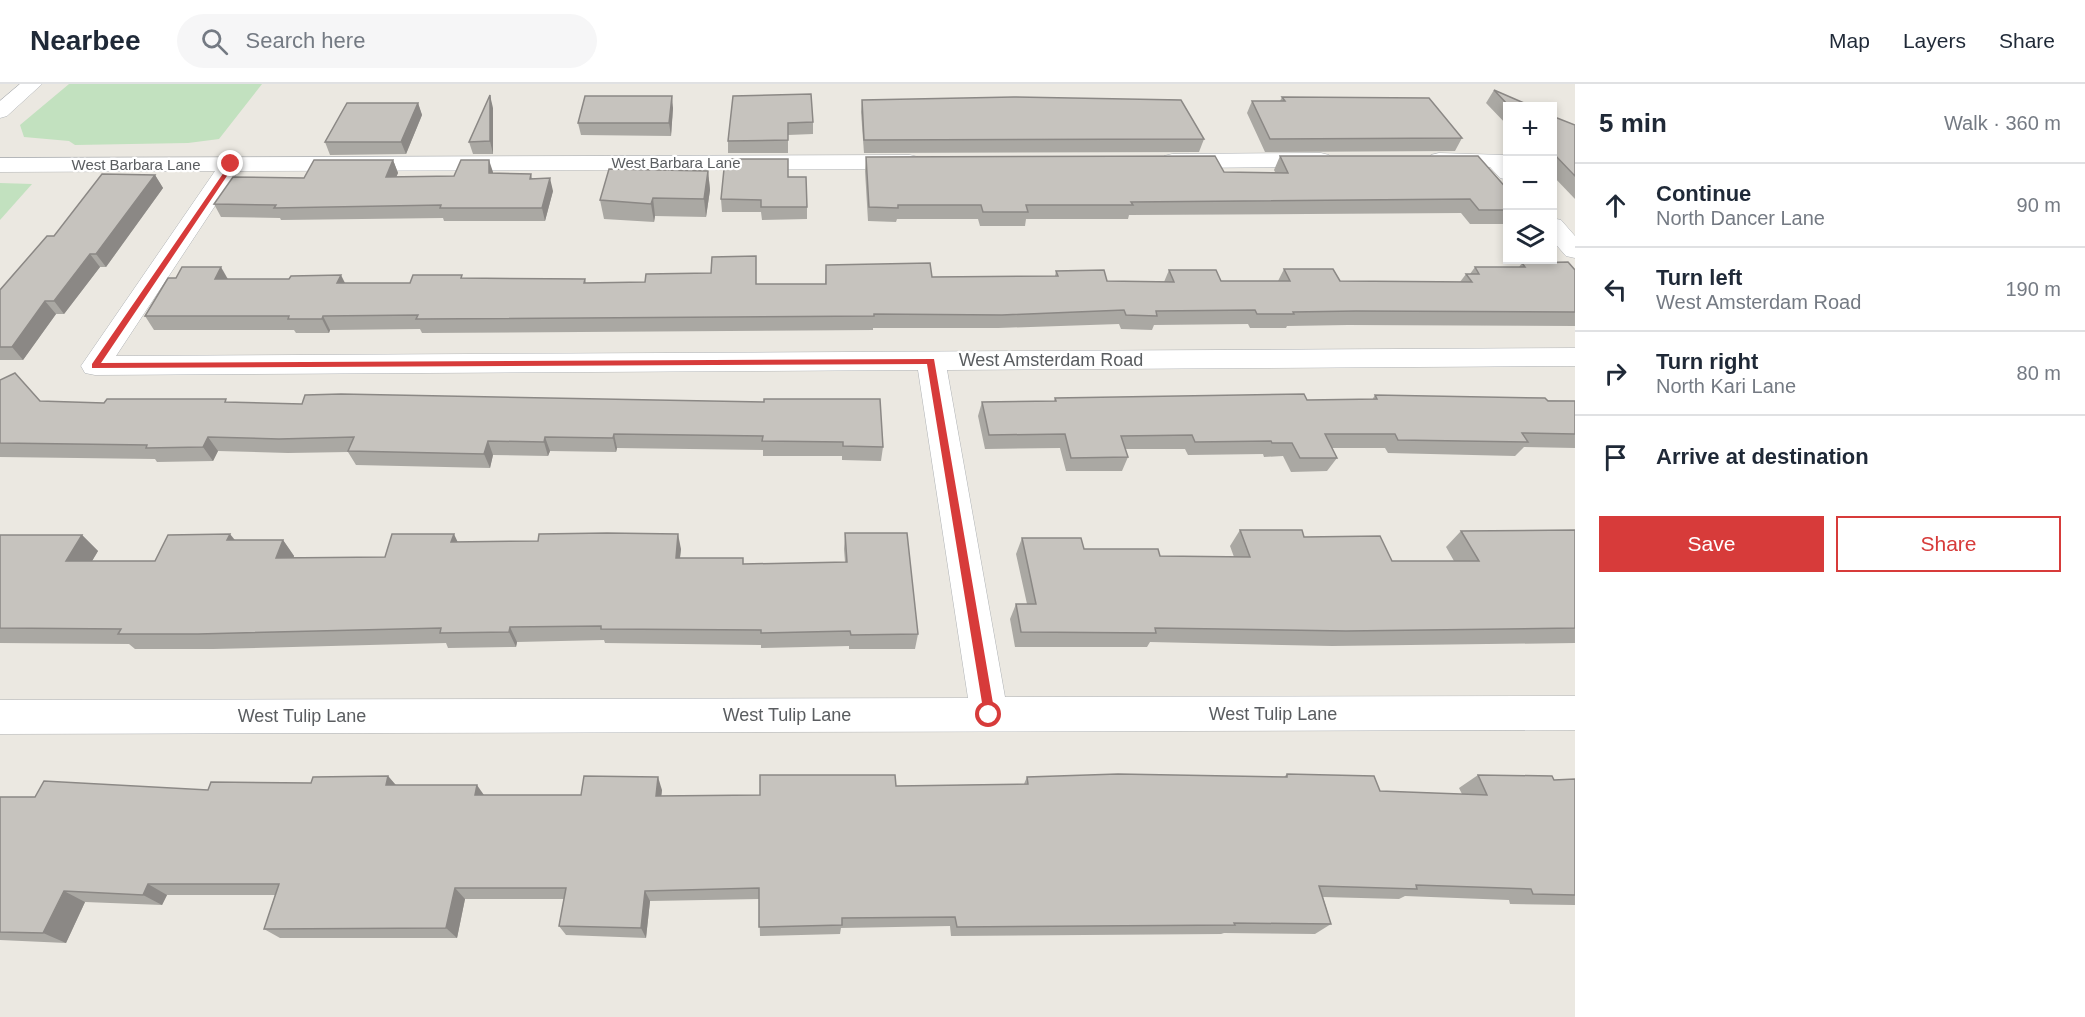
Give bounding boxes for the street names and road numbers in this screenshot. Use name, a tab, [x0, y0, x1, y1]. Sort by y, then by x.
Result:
street label: West Barbara Lane	[612, 154, 740, 171]
street label: West Barbara Lane	[72, 156, 200, 173]
street label: West Amsterdam Road	[959, 350, 1143, 370]
street label: West Tulip Lane	[1209, 704, 1337, 724]
street label: West Tulip Lane	[723, 705, 851, 725]
street label: West Tulip Lane	[238, 706, 366, 726]

